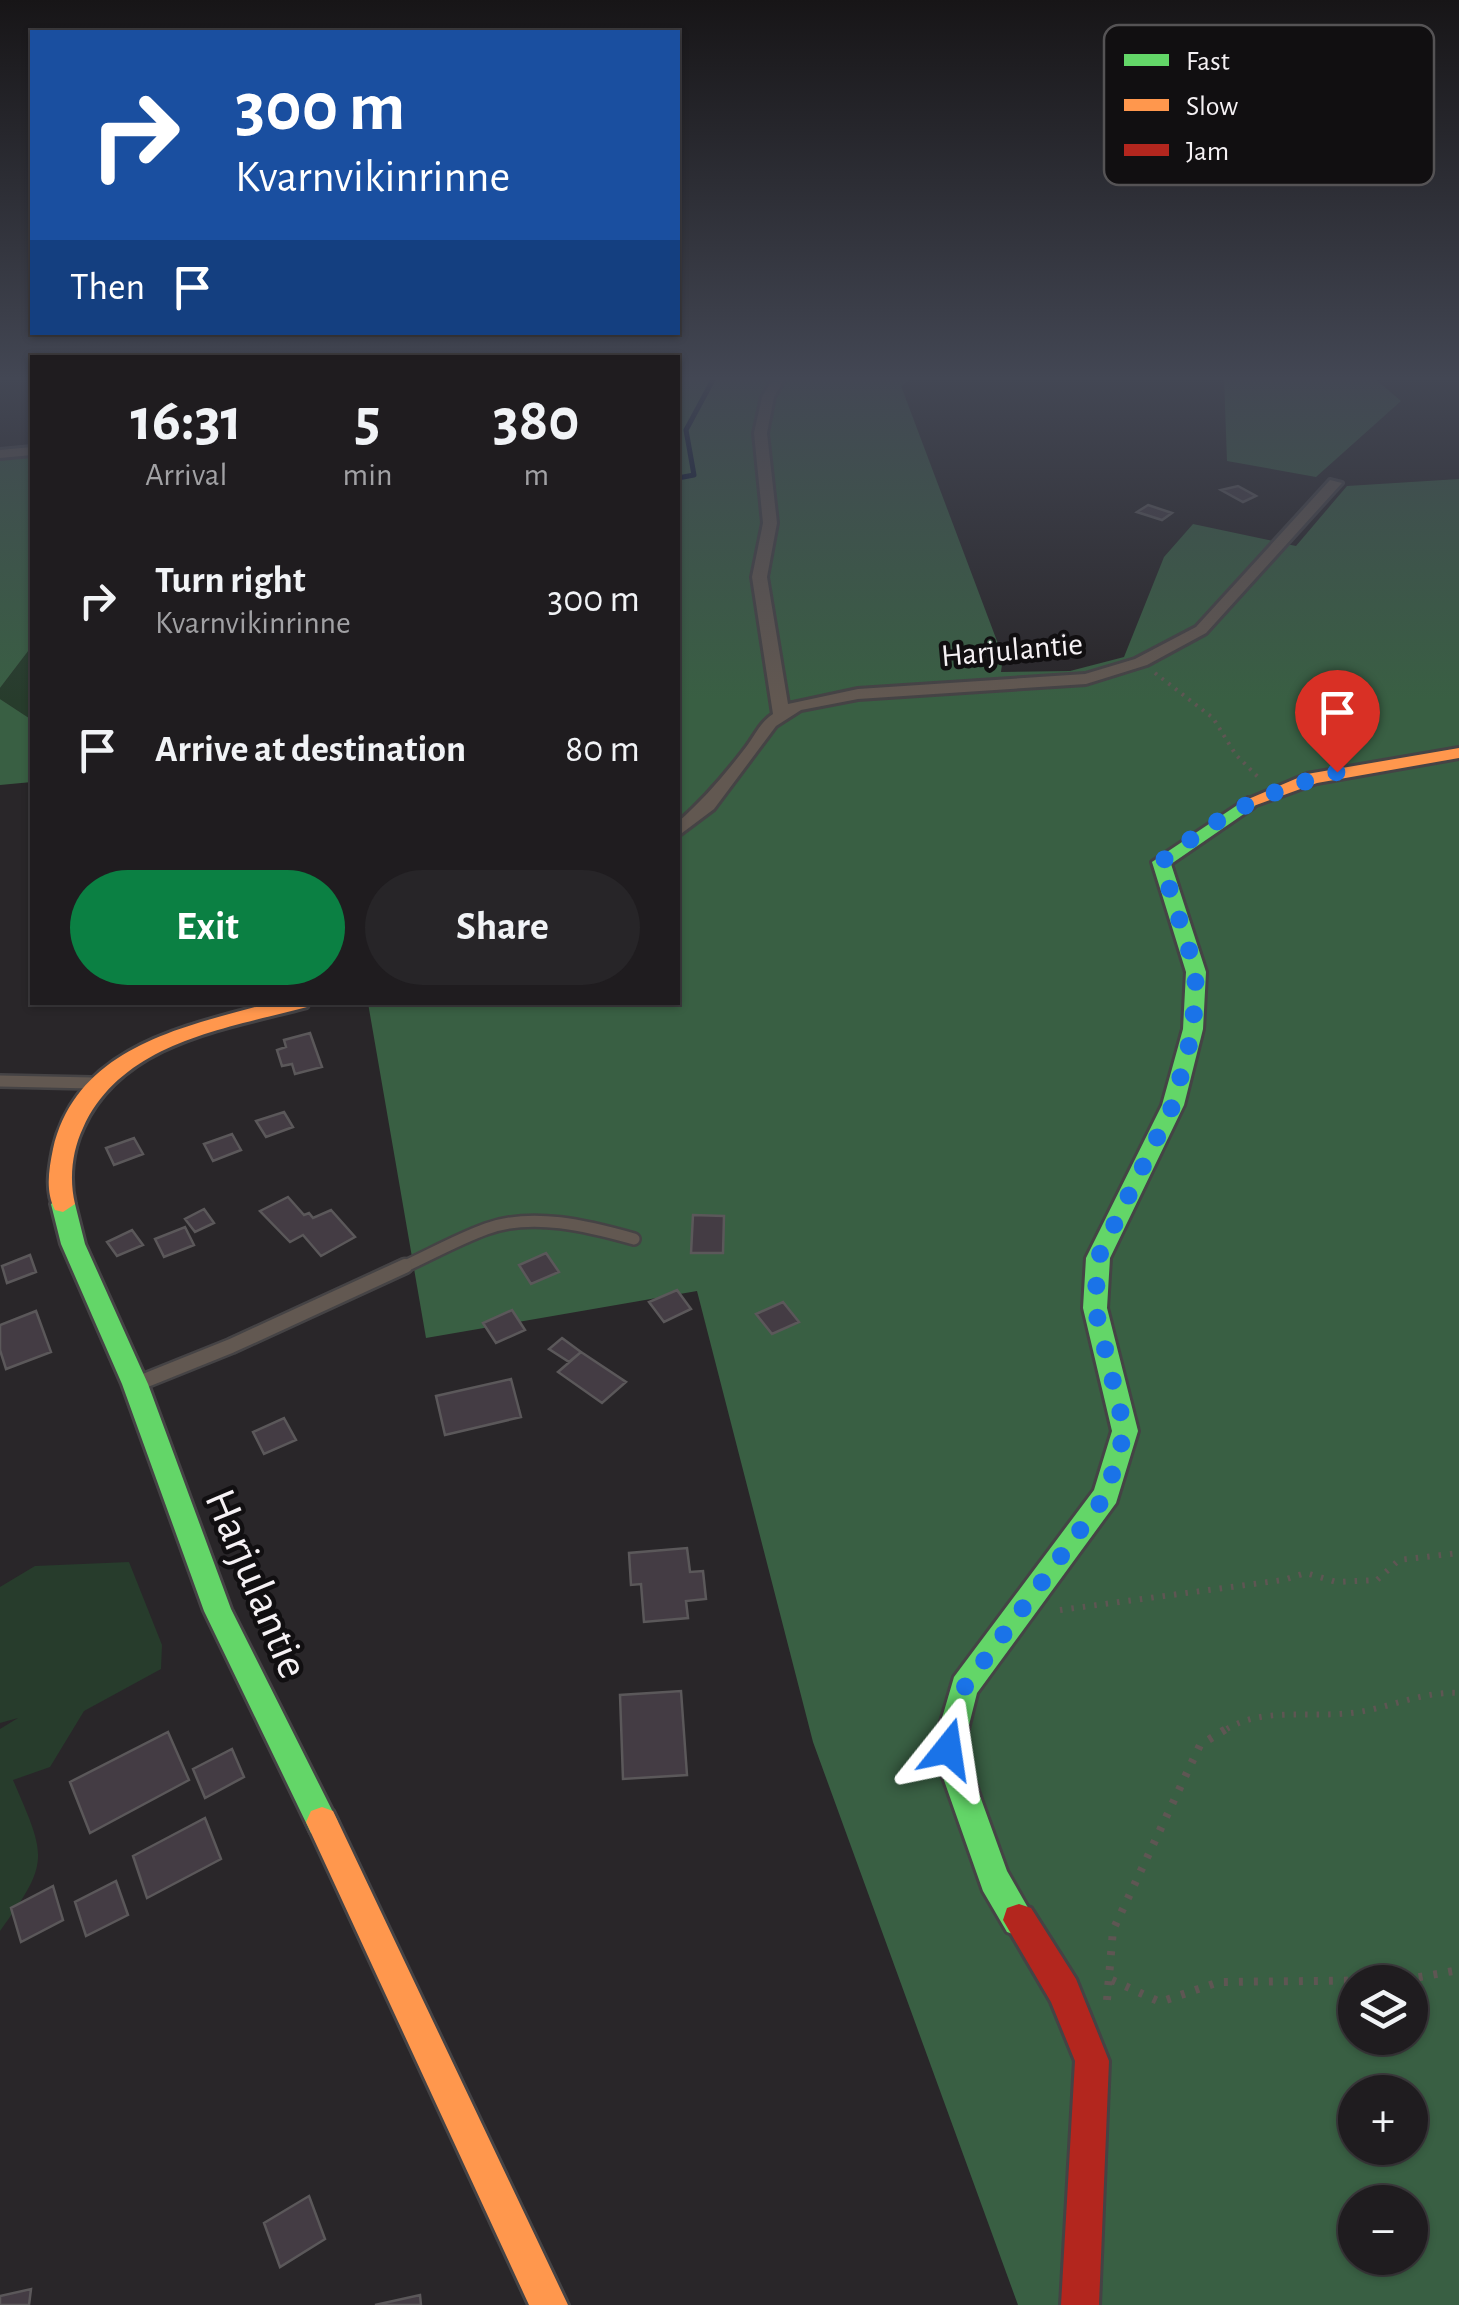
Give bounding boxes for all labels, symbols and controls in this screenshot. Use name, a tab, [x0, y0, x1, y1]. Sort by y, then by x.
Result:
legend	[1104, 25, 1434, 185]
text: Fast	[1186, 48, 1230, 76]
icon: right	[70, 70, 200, 200]
text: 300 m	[235, 73, 405, 143]
text: Slow	[1186, 93, 1238, 121]
text: Jam	[1186, 138, 1229, 166]
text: Kvarnvikinrinne	[235, 155, 510, 200]
icon: arrive	[165, 260, 220, 315]
text: Then	[70, 269, 145, 307]
text: 16:31	[130, 391, 242, 451]
text: 5	[355, 391, 380, 451]
text: 380	[493, 391, 580, 451]
text: Arrival	[145, 459, 227, 491]
text: min	[343, 459, 392, 491]
text: m	[523, 459, 549, 491]
text: Turn right	[155, 562, 305, 600]
icon: right	[70, 573, 125, 628]
text: 300 m	[548, 581, 640, 619]
text: Kvarnvikinrinne	[155, 607, 351, 639]
street label: Harjulantie	[940, 628, 1084, 672]
pin	[1295, 670, 1380, 773]
icon: arrive	[1310, 685, 1365, 740]
icon: arrive	[70, 723, 125, 778]
text: Arrive at destination	[155, 731, 466, 769]
text: 80 m	[565, 731, 640, 769]
button: Exit	[70, 870, 345, 985]
button: Share	[365, 870, 640, 985]
street label: Harjulantie	[196, 1483, 316, 1685]
position arrow	[896, 1697, 1000, 1801]
map controls	[1338, 1965, 1428, 2275]
button: layers	[1338, 1965, 1428, 2055]
button: +	[1338, 2075, 1428, 2165]
button: −	[1338, 2185, 1428, 2275]

